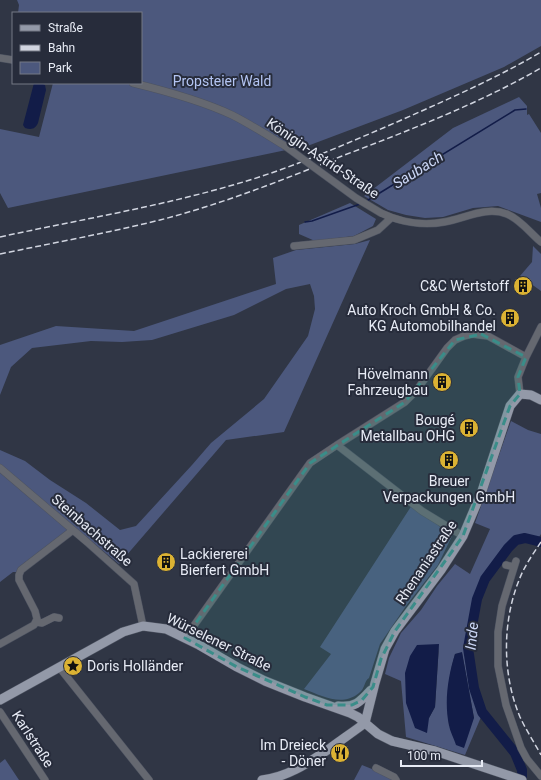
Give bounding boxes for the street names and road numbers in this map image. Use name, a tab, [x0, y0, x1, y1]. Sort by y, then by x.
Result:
street label: Königin-Astrid-Straße	[264, 114, 382, 202]
street label: Steinbachstraße	[48, 491, 136, 569]
street label: Rhenaniastraße	[392, 517, 460, 607]
street label: Würselener Straße	[164, 610, 274, 674]
street label: Karlstraße	[9, 708, 57, 770]

